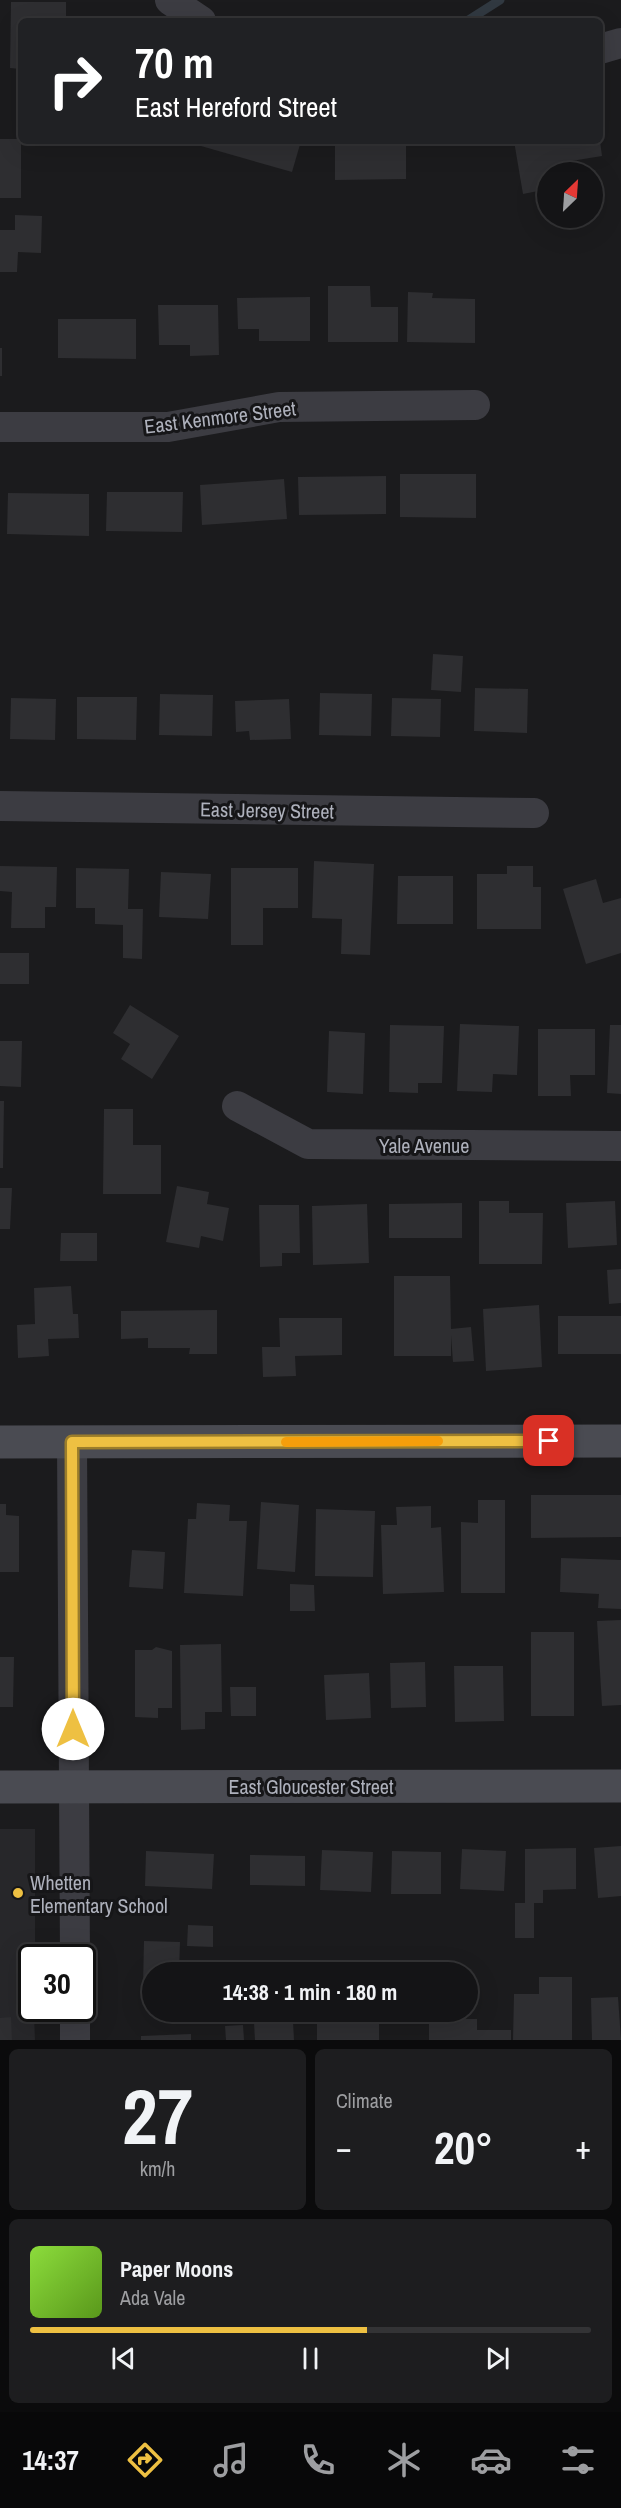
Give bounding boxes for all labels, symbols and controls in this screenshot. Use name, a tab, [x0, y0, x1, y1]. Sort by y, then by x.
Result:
text: 70 m	[135, 35, 214, 91]
icon: right	[36, 42, 114, 120]
text: East Hereford Street	[135, 89, 337, 125]
north arrow	[537, 162, 603, 228]
map controls	[537, 162, 603, 228]
street label: East Kenmore Street	[143, 394, 298, 440]
street label: East Jersey Street	[200, 795, 335, 825]
street label: Yale Avenue	[379, 1132, 469, 1159]
pin	[523, 1415, 574, 1466]
icon: arrive	[532, 1424, 565, 1457]
position arrow	[41, 1697, 105, 1761]
street label: East Gloucester Street	[229, 1773, 394, 1800]
place label: Whetten Elementary School	[30, 1869, 168, 1919]
marker: Whetten Elementary School	[11, 1886, 25, 1900]
speed limit sign: 30	[18, 1944, 96, 2022]
text: 14:38 · 1 min · 180 m	[223, 1977, 397, 2007]
text: 27	[122, 2063, 193, 2168]
text: Climate	[336, 2087, 393, 2114]
text: 20°	[434, 2117, 493, 2178]
text: −	[336, 2125, 352, 2169]
text: +	[575, 2125, 591, 2169]
text: km/h	[140, 2155, 175, 2182]
text: Paper Moons	[120, 2254, 233, 2284]
text: Ada Vale	[120, 2284, 185, 2311]
icon: previous	[107, 2342, 140, 2375]
icon: pause	[294, 2342, 327, 2375]
icon: next	[481, 2342, 514, 2375]
icon: directions	[124, 2439, 166, 2481]
icon: music	[210, 2439, 252, 2481]
icon: phone	[297, 2439, 339, 2481]
icon: climate	[383, 2439, 425, 2481]
icon: car	[470, 2439, 512, 2481]
icon: filters	[557, 2439, 599, 2481]
text: 14:37	[22, 2442, 79, 2478]

